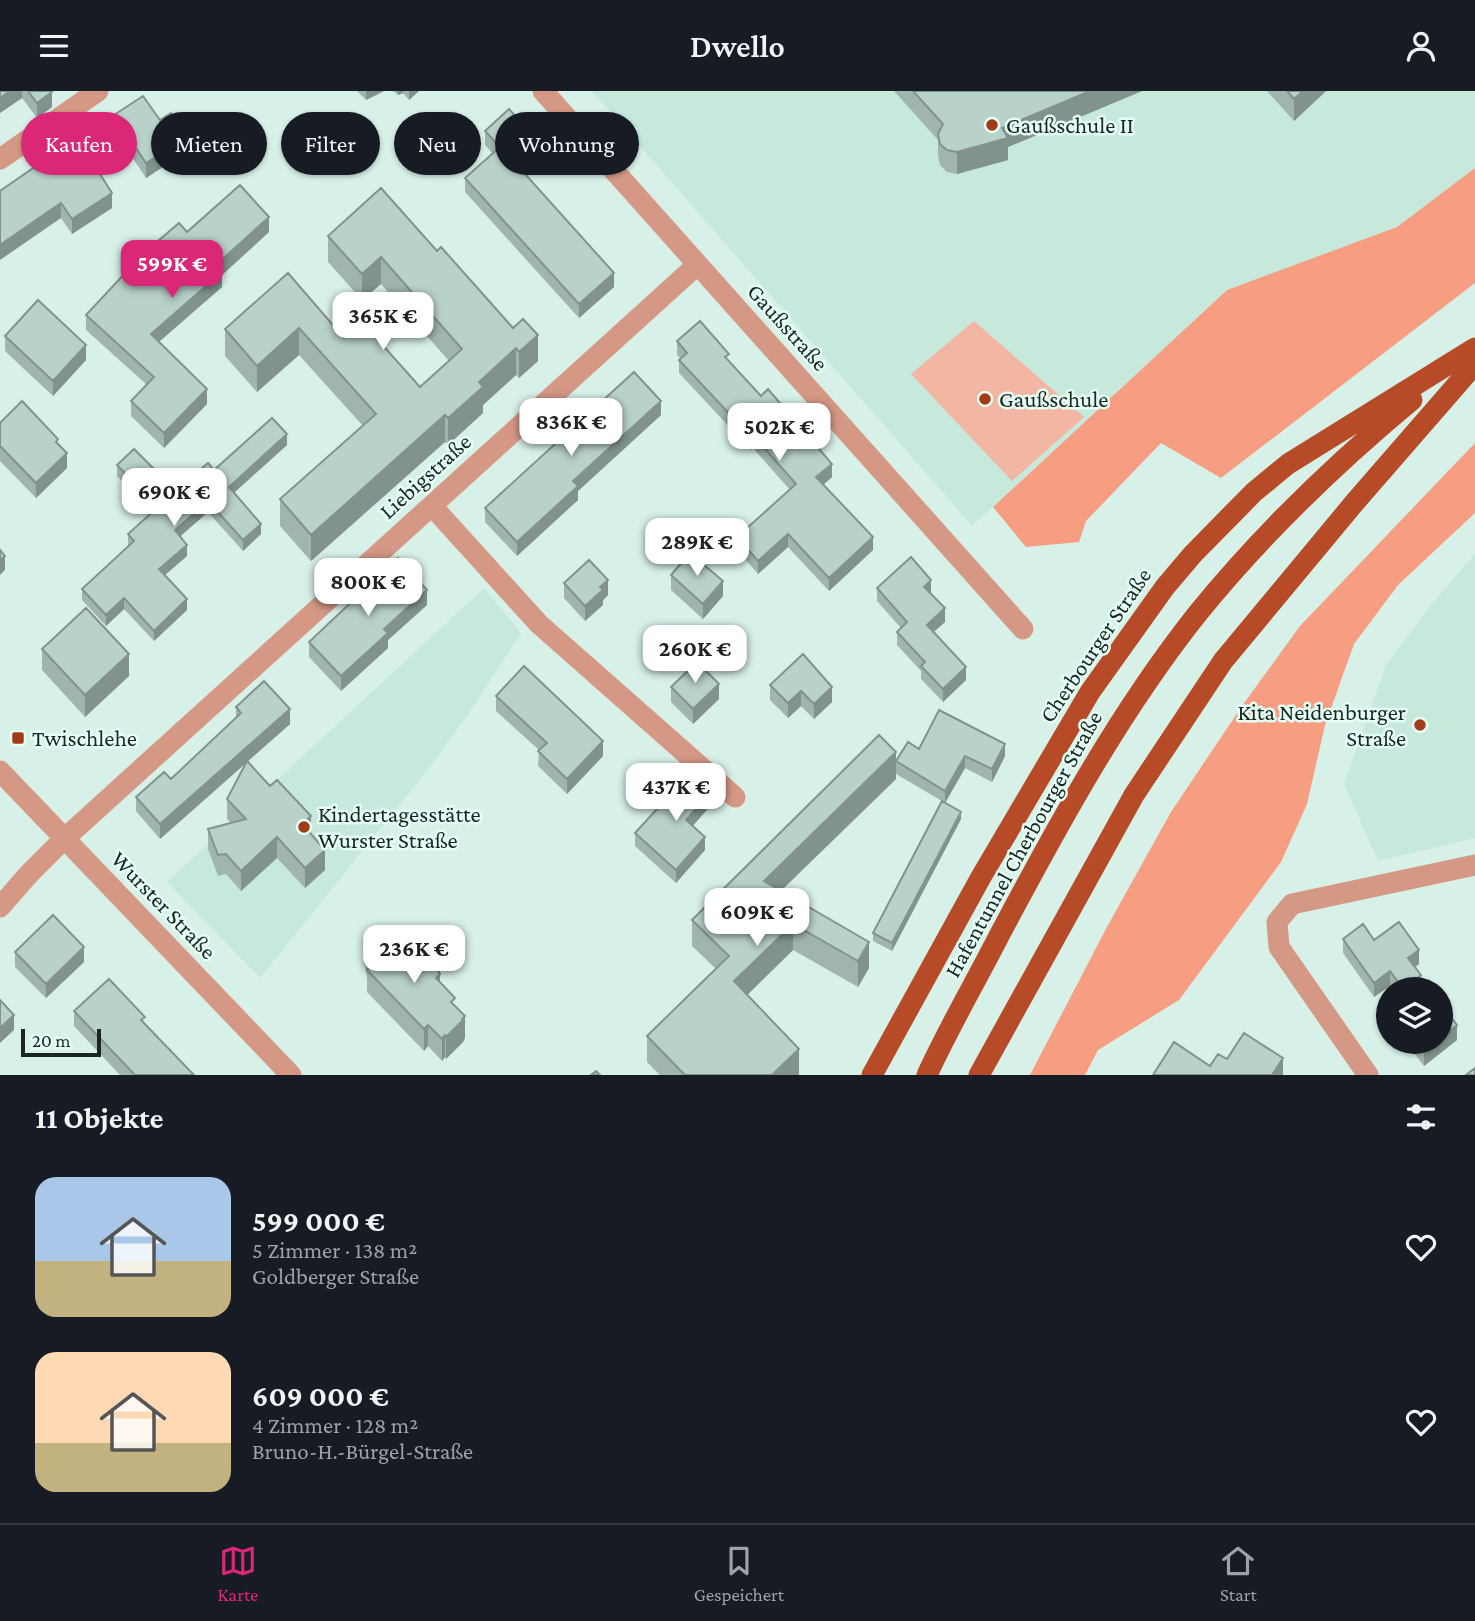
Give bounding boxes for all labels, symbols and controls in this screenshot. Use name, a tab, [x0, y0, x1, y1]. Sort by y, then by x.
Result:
icon: menu	[35, 27, 73, 65]
icon: person	[1402, 27, 1440, 65]
text: Dwello	[690, 28, 785, 64]
chip: Kaufen	[21, 112, 137, 175]
chip: Mieten	[151, 112, 267, 175]
chip: Filter	[281, 112, 380, 175]
chip: Neu	[394, 112, 481, 175]
chip: Wohnung	[495, 112, 639, 175]
place label: Gaußschule II	[1006, 112, 1134, 138]
marker: Gaußschule II	[984, 117, 1000, 133]
pin: 599K €	[115, 241, 229, 300]
text: 599K €	[137, 250, 207, 276]
street label: Gaußstraße	[742, 278, 834, 376]
pin: 365K €	[326, 293, 440, 352]
text: 365K €	[349, 302, 417, 328]
place label: Gaußschule	[999, 386, 1108, 412]
marker: Gaußschule	[977, 391, 993, 407]
pin: 836K €	[514, 399, 628, 458]
pin: 502K €	[722, 403, 836, 463]
text: 836K €	[535, 408, 607, 434]
text: 502K €	[744, 413, 814, 439]
street label: Liebigstraße	[374, 428, 476, 524]
pin: 690K €	[117, 469, 231, 528]
text: 690K €	[138, 478, 210, 504]
pin: 289K €	[640, 519, 754, 578]
text: 289K €	[661, 528, 733, 554]
pin: 800K €	[311, 559, 425, 618]
street label: Cherbourger Straße	[1034, 563, 1156, 727]
text: 800K €	[330, 568, 406, 594]
pin: 260K €	[638, 625, 752, 685]
text: 260K €	[659, 635, 731, 661]
place label: Kita Neidenburger Straße	[1238, 699, 1406, 751]
street label: Hafentunnel Cherbourger Straße	[939, 706, 1107, 982]
marker: Kita Neidenburger Straße	[1412, 717, 1428, 733]
place label: Twischlehe	[32, 725, 137, 751]
marker: Twischlehe	[10, 730, 26, 746]
pin: 437K €	[619, 763, 733, 823]
text: 437K €	[642, 773, 710, 799]
place label: Kindertagesstätte Wurster Straße	[318, 801, 481, 853]
marker: Kindertagesstätte Wurster Straße	[296, 819, 312, 835]
street label: Wurster Straße	[106, 846, 222, 964]
pin: 609K €	[700, 889, 814, 948]
text: 609K €	[720, 898, 794, 924]
pin: 236K €	[357, 925, 471, 985]
text: 236K €	[379, 935, 449, 961]
map controls	[1376, 977, 1453, 1054]
button: layers	[1376, 977, 1453, 1054]
scale bar	[21, 1026, 102, 1058]
text: 20 m	[32, 1030, 71, 1051]
icon: filters	[1402, 1098, 1440, 1136]
text: 11 Objekte	[35, 1101, 163, 1134]
text: 599 000 €	[252, 1204, 385, 1237]
icon: home	[91, 1205, 175, 1289]
icon: heart	[1402, 1228, 1440, 1266]
text: 5 Zimmer · 138 m²	[252, 1237, 417, 1263]
text: Goldberger Straße	[252, 1263, 419, 1289]
text: 609 000 €	[252, 1379, 389, 1412]
icon: home	[91, 1380, 175, 1464]
icon: heart	[1402, 1403, 1440, 1441]
text: 4 Zimmer · 128 m²	[252, 1412, 418, 1438]
text: Bruno-H.-Bürgel-Straße	[252, 1438, 473, 1464]
tab: Karte	[218, 1542, 258, 1605]
tab: Gespeichert	[694, 1542, 784, 1605]
tab: Start	[1219, 1542, 1257, 1605]

